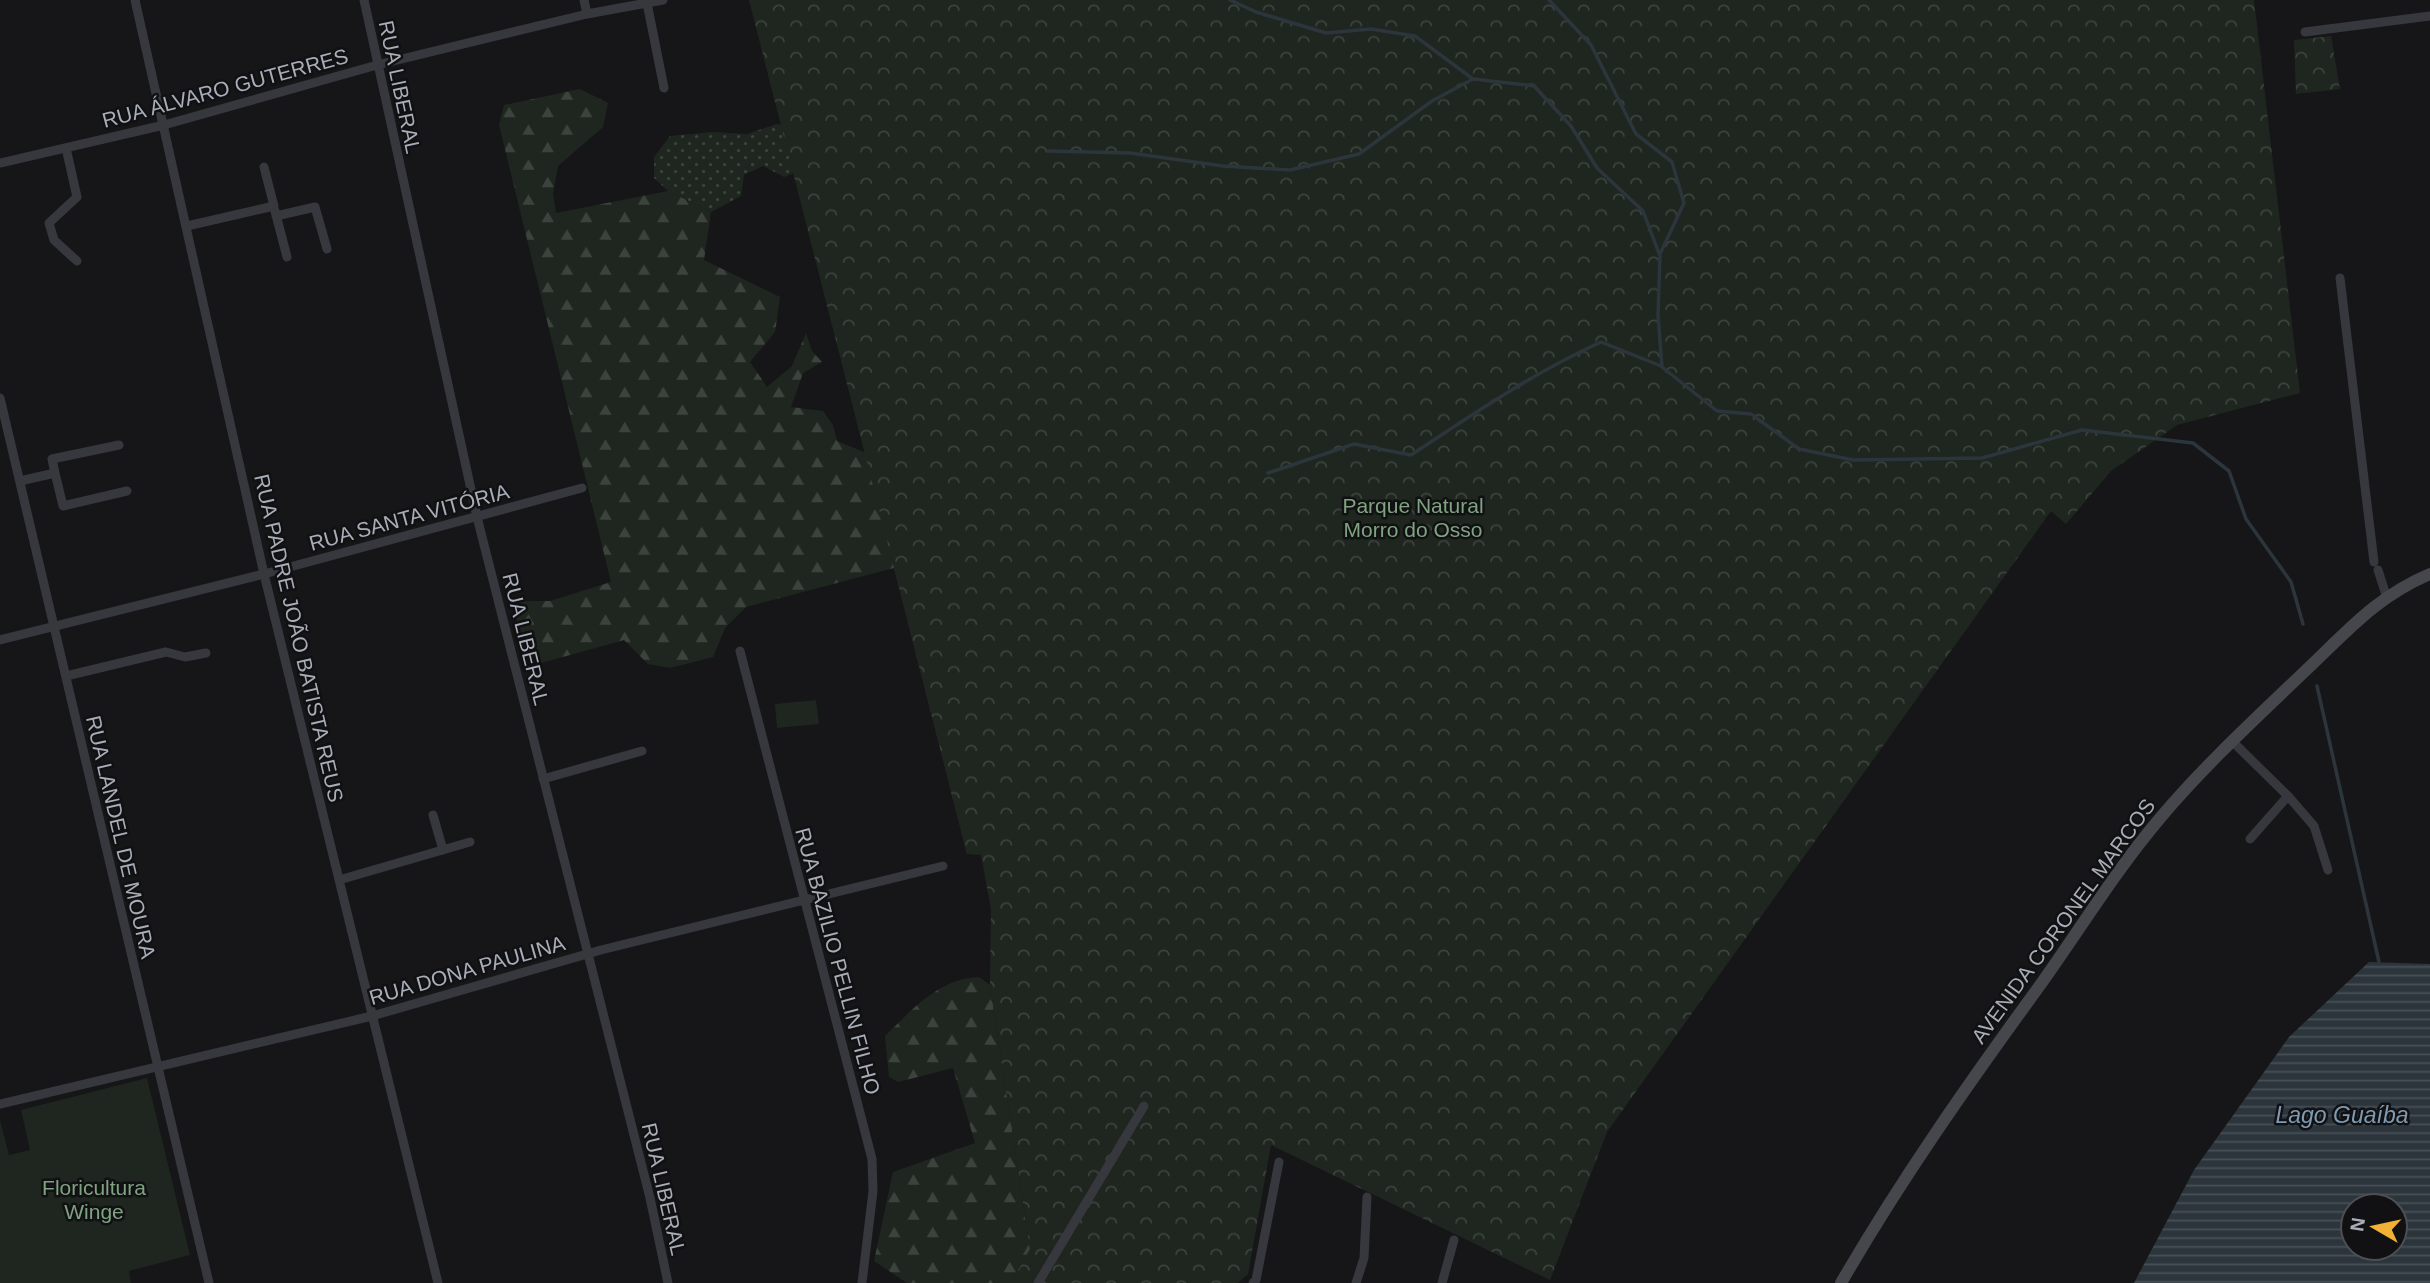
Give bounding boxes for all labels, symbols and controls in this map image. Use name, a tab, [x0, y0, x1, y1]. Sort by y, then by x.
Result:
street label: RUA LIBERAL	[375, 18, 425, 156]
street label: RUA ÁLVARO GUTERRES	[100, 44, 350, 132]
street label: RUA PADRE JOÃO BATISTA REUS	[250, 472, 348, 804]
street label: RUA SANTA VITÓRIA	[306, 479, 512, 555]
park label: Parque Natural Morro do Osso	[1342, 494, 1484, 541]
street label: RUA LIBERAL	[498, 571, 554, 707]
street label: RUA LANDEL DE MOURA	[82, 713, 160, 961]
street label: AVENIDA CORONEL MARCOS	[1967, 794, 2159, 1048]
street label: RUA BAZILIO PELLIN FILHO	[791, 825, 885, 1097]
street label: RUA DONA PAULINA	[366, 931, 568, 1009]
water label: Lago Guaíba	[2275, 1102, 2409, 1128]
street label: RUA LIBERAL	[638, 1120, 690, 1258]
park label: Floricultura Winge	[42, 1176, 146, 1223]
north arrow	[2339, 1192, 2409, 1262]
text: N	[2346, 1216, 2369, 1233]

